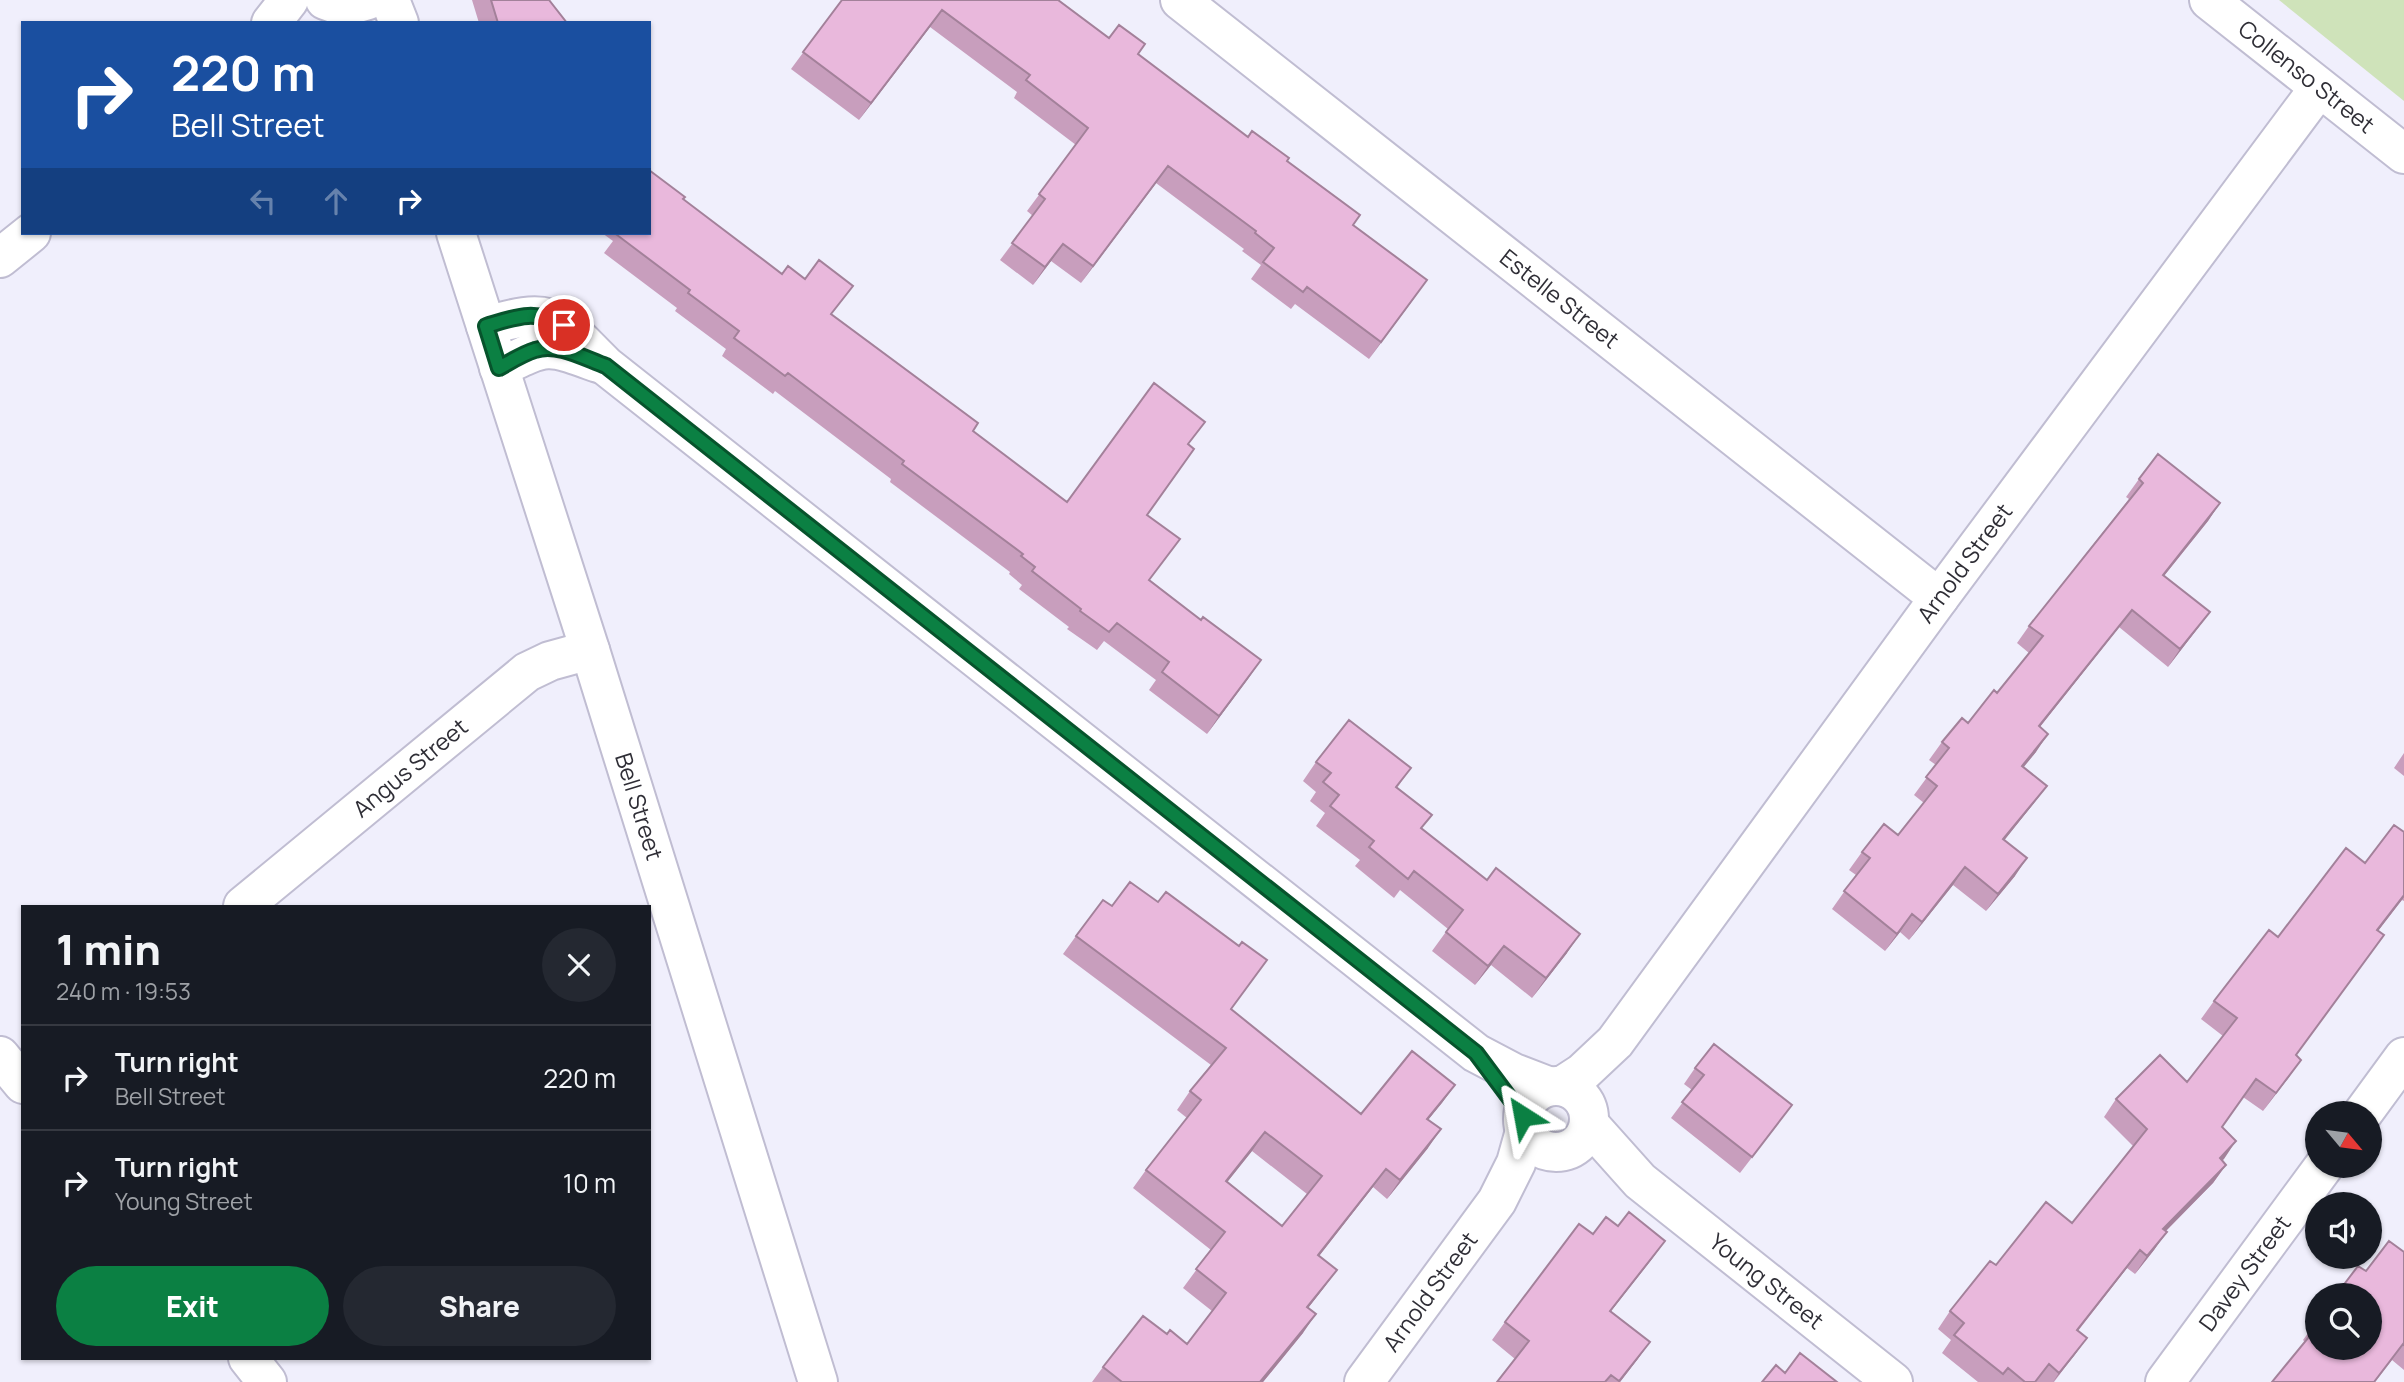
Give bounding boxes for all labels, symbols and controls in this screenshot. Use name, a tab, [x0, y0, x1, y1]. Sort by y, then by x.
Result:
street label: Collenso Street	[2232, 12, 2382, 140]
text: 220 m	[171, 39, 315, 106]
icon: right	[56, 49, 147, 140]
text: Bell Street	[171, 103, 325, 147]
icon: left	[244, 182, 282, 220]
icon: ahead	[317, 182, 355, 220]
icon: right	[390, 182, 428, 220]
street label: Estelle Street	[1494, 241, 1626, 355]
pin	[534, 295, 594, 355]
icon: arrive	[545, 306, 583, 344]
street label: Arnold Street	[1909, 497, 2019, 629]
street label: Angus Street	[346, 710, 474, 824]
street label: Bell Street	[608, 749, 671, 864]
text: 1 min	[56, 920, 161, 978]
button: close	[542, 928, 616, 1002]
text: 240 m · 19:53	[56, 975, 191, 1007]
text: Turn right	[115, 1044, 239, 1080]
icon: right	[56, 1059, 94, 1097]
text: 220 m	[543, 1060, 616, 1096]
position arrow	[1486, 1079, 1560, 1153]
text: Bell Street	[115, 1080, 225, 1112]
north arrow	[2305, 1101, 2382, 1178]
map controls	[2305, 1101, 2382, 1360]
text: Turn right	[115, 1149, 239, 1185]
icon: right	[56, 1164, 94, 1202]
text: 10 m	[563, 1165, 616, 1201]
text: Young Street	[115, 1185, 253, 1217]
button: sound	[2305, 1192, 2382, 1269]
street label: Davey Street	[2191, 1208, 2298, 1337]
street label: Arnold Street	[1375, 1225, 1484, 1358]
street label: Young Street	[1703, 1225, 1831, 1336]
button: Exit	[56, 1266, 329, 1346]
button: Share	[343, 1266, 616, 1346]
button: search	[2305, 1283, 2382, 1360]

